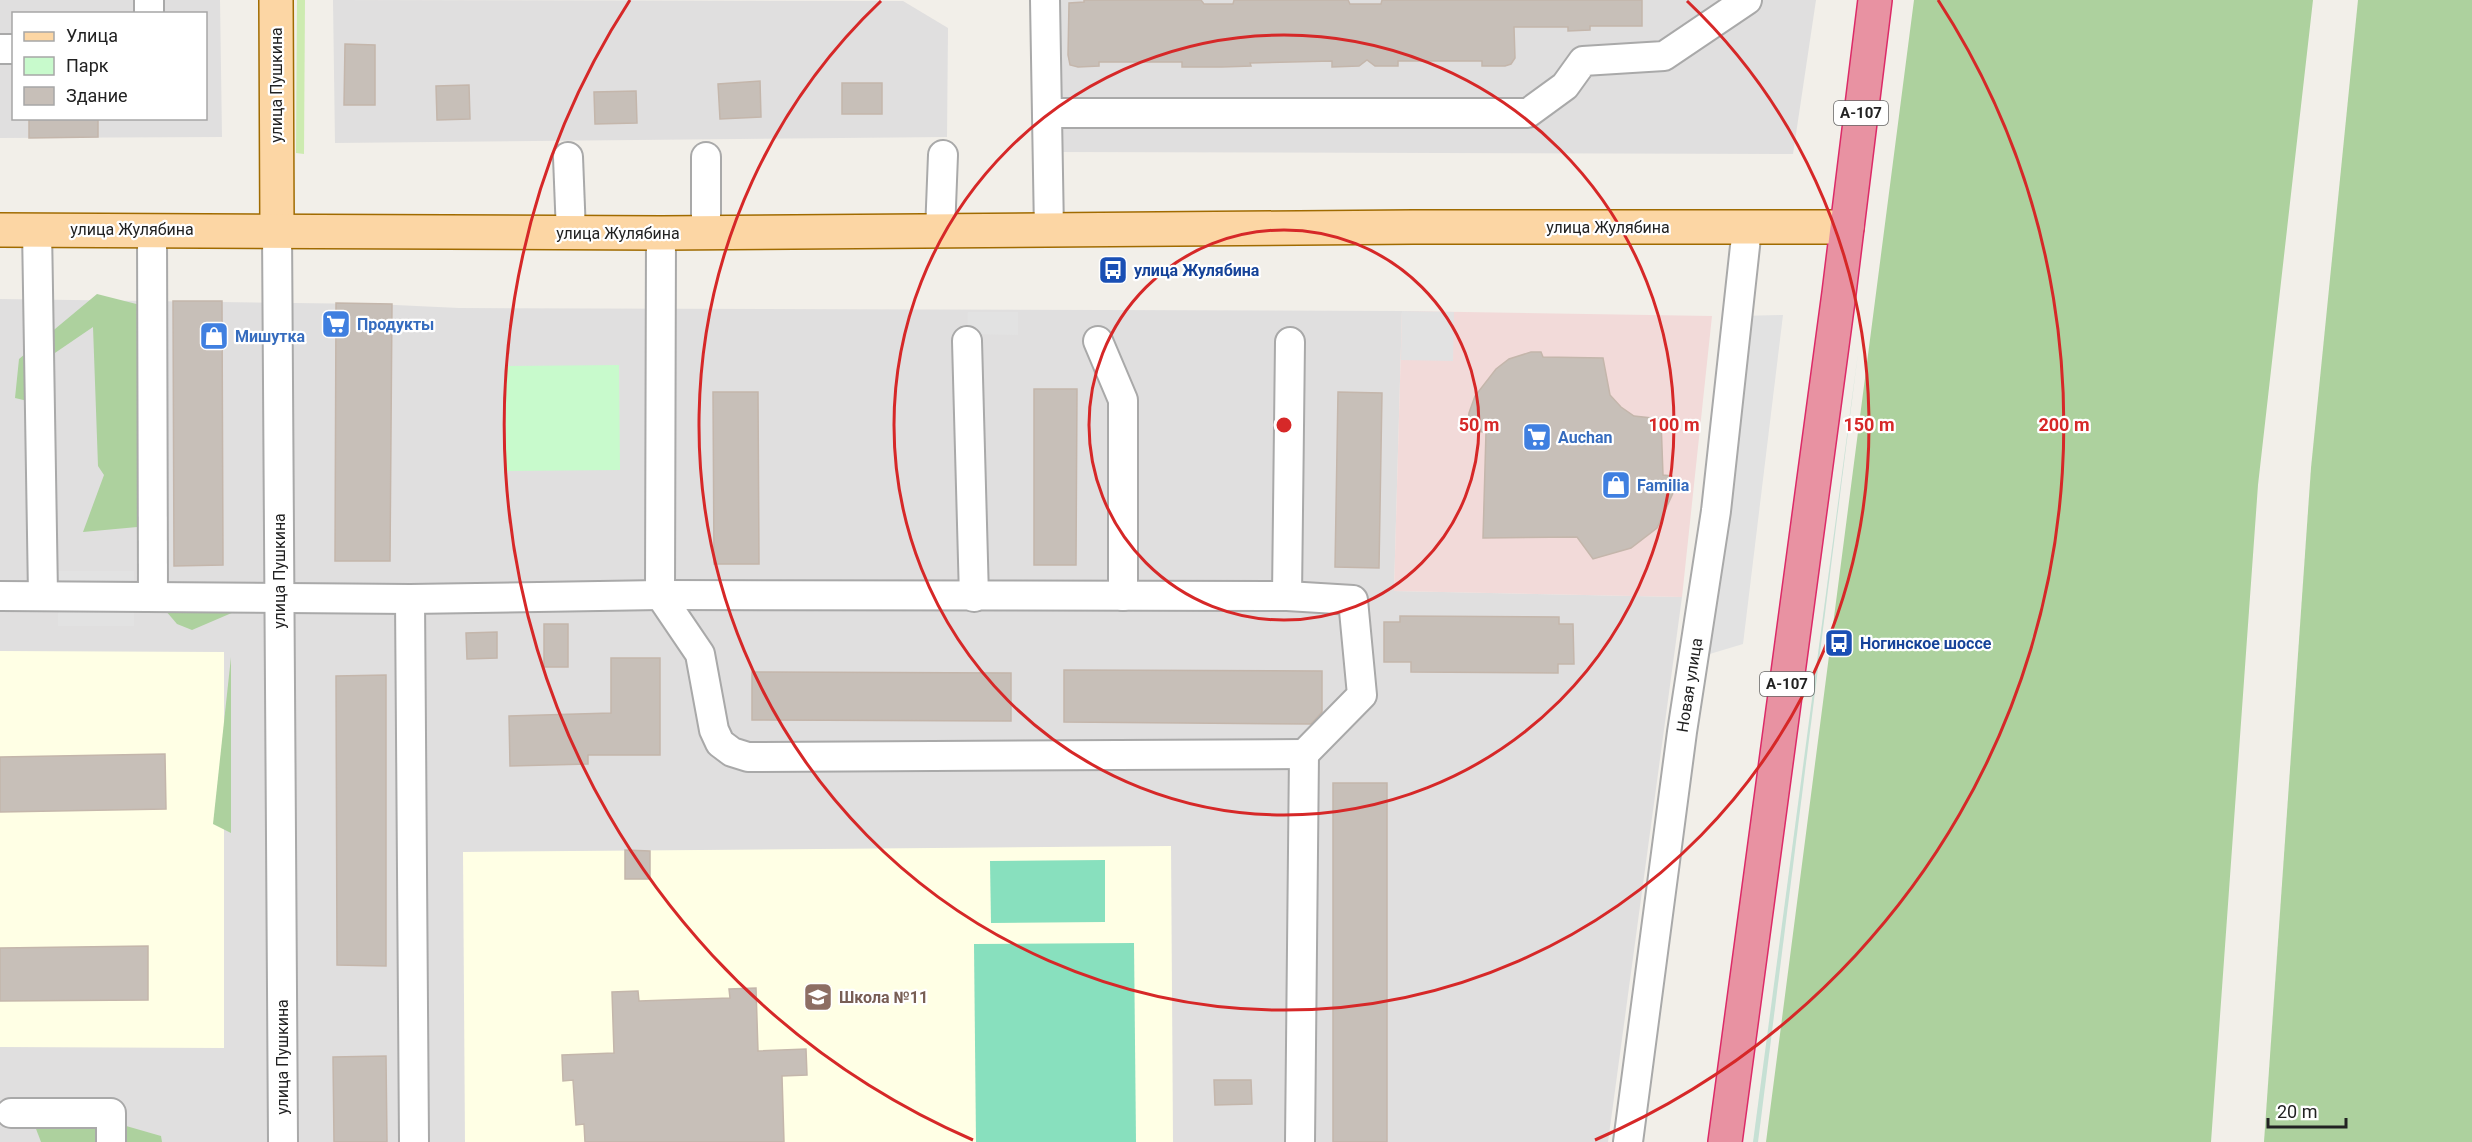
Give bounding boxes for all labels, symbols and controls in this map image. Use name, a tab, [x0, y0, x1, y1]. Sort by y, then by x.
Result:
legend	[12, 12, 207, 120]
text: Улица	[66, 25, 118, 46]
street label: улица Пушкина	[267, 27, 286, 143]
text: Парк	[66, 55, 109, 76]
text: Здание	[66, 85, 128, 106]
road number: А-107	[1834, 101, 1888, 125]
street label: улица Жулябина	[1546, 218, 1670, 237]
street label: улица Жулябина	[70, 220, 194, 239]
street label: улица Жулябина	[556, 224, 680, 243]
bus stop icon: улица Жулябина	[1097, 254, 1129, 286]
place label: улица Жулябина	[1134, 261, 1260, 280]
supermarket icon: Продукты	[320, 308, 352, 340]
place label: Продукты	[357, 315, 434, 334]
shop icon: Мишутка	[198, 320, 230, 352]
place label: Мишутка	[235, 327, 306, 346]
text: 50 m	[1459, 414, 1499, 435]
text: 100 m	[1648, 414, 1700, 435]
text: 150 m	[1843, 414, 1895, 435]
text: 200 m	[2038, 414, 2090, 435]
centre of rings	[1274, 415, 1294, 435]
supermarket icon: Auchan	[1521, 421, 1553, 453]
place label: Auchan	[1558, 428, 1612, 447]
shop icon: Familia	[1600, 469, 1632, 501]
place label: Familia	[1637, 476, 1690, 495]
street label: улица Пушкина	[270, 513, 289, 629]
bus stop icon: Ногинское шоссе	[1823, 627, 1855, 659]
place label: Ногинское шоссе	[1860, 634, 1992, 653]
street label: Новая улица	[1673, 637, 1706, 734]
road number: А-107	[1760, 672, 1814, 696]
school or university icon: Школа №11	[802, 981, 834, 1013]
place label: Школа №11	[839, 988, 928, 1007]
street label: улица Пушкина	[273, 999, 292, 1115]
scale bar	[2268, 1091, 2346, 1129]
text: 20 m	[2277, 1101, 2317, 1122]

